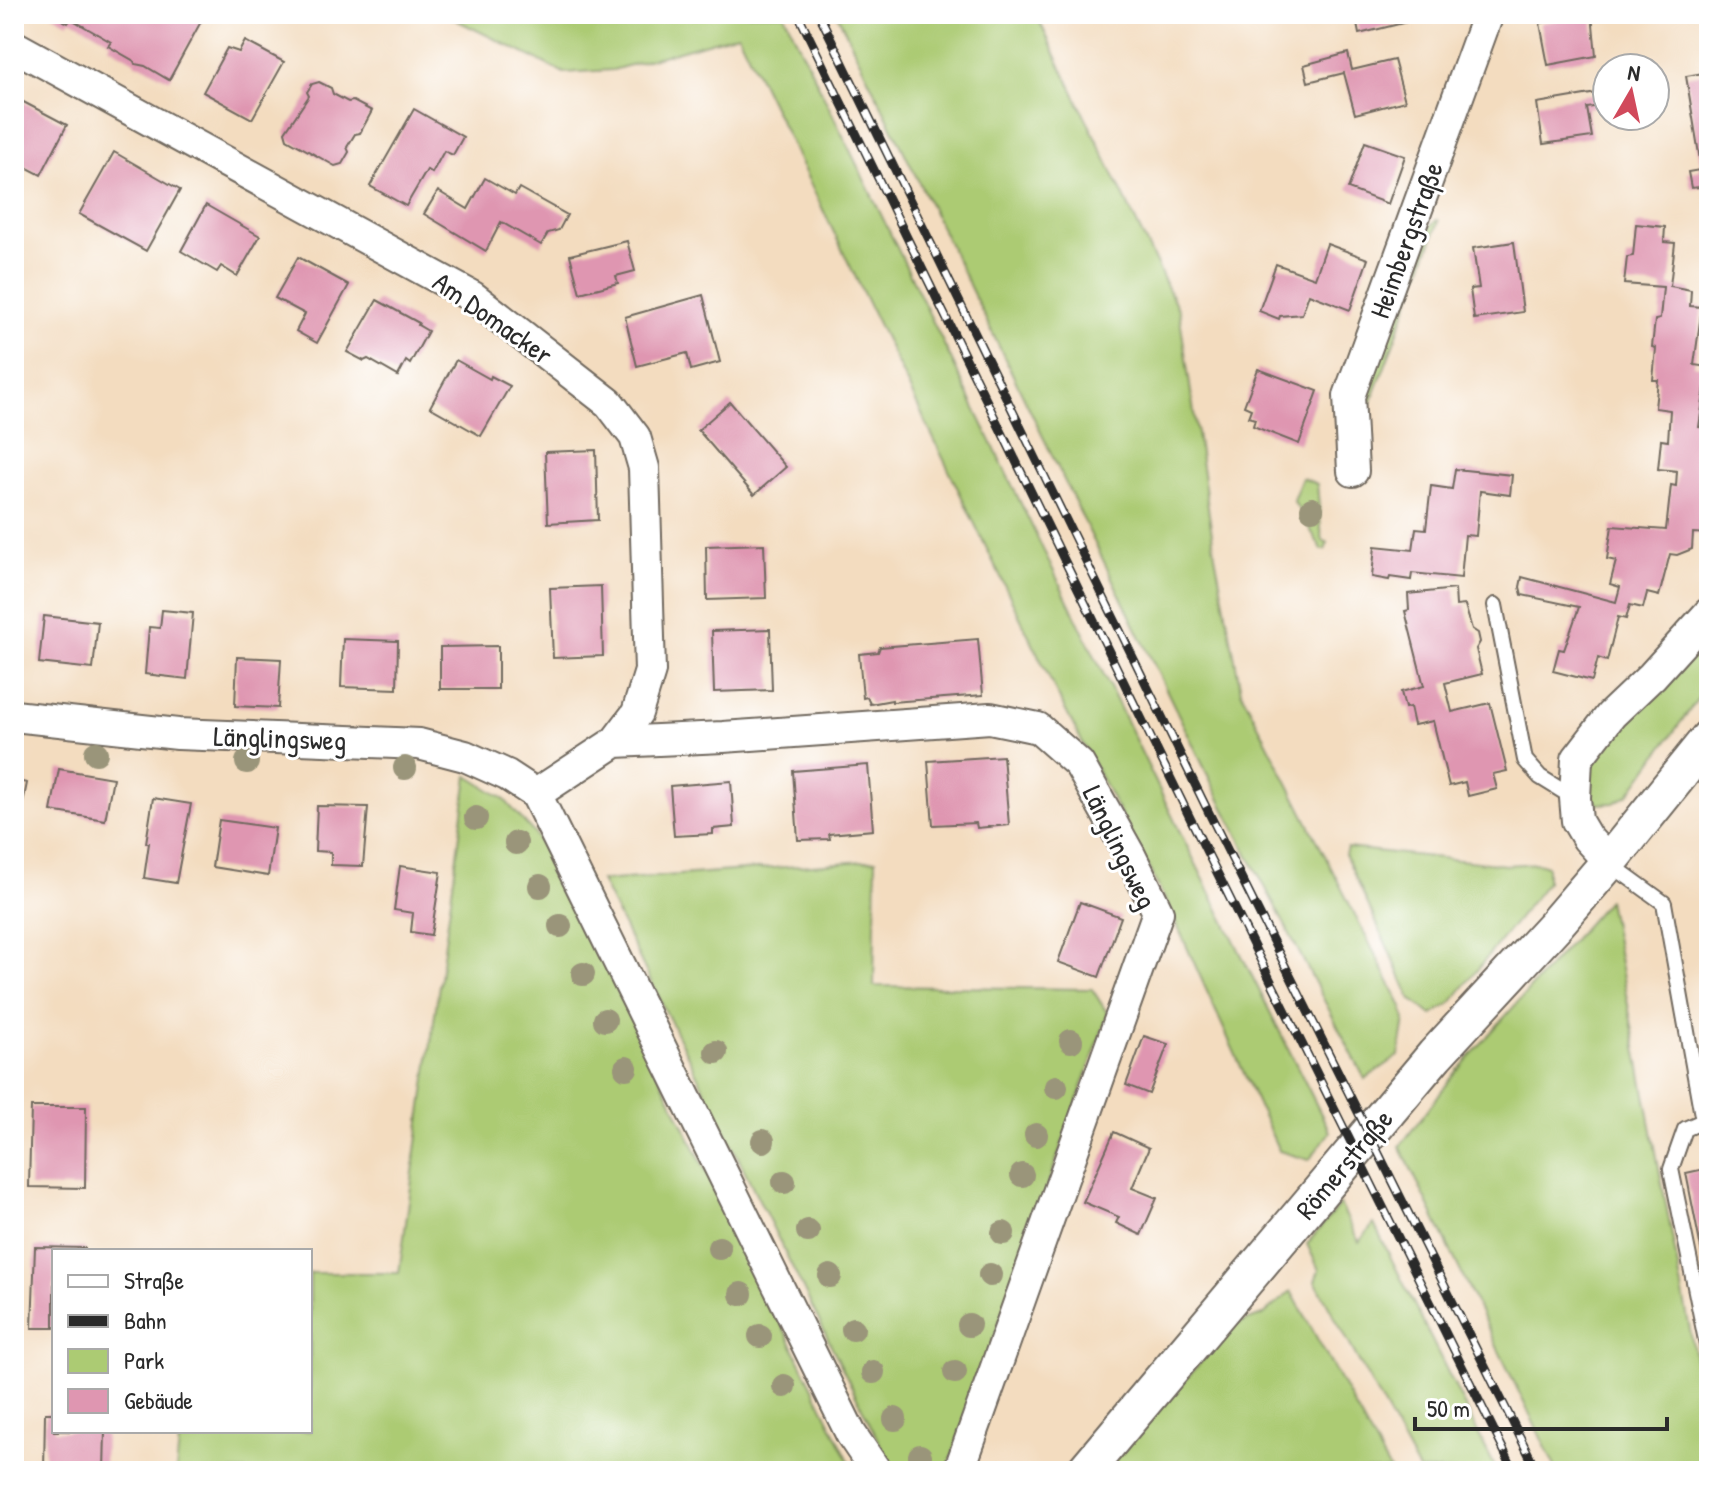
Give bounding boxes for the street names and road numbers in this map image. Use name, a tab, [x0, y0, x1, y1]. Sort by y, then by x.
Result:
street label: Heimbergstraße	[1360, 157, 1452, 323]
street label: Am Domacker	[426, 263, 561, 373]
street label: Länglingsweg	[213, 717, 347, 759]
street label: Länglingsweg	[1074, 779, 1166, 915]
street label: Römerstraße	[1287, 1101, 1401, 1227]

